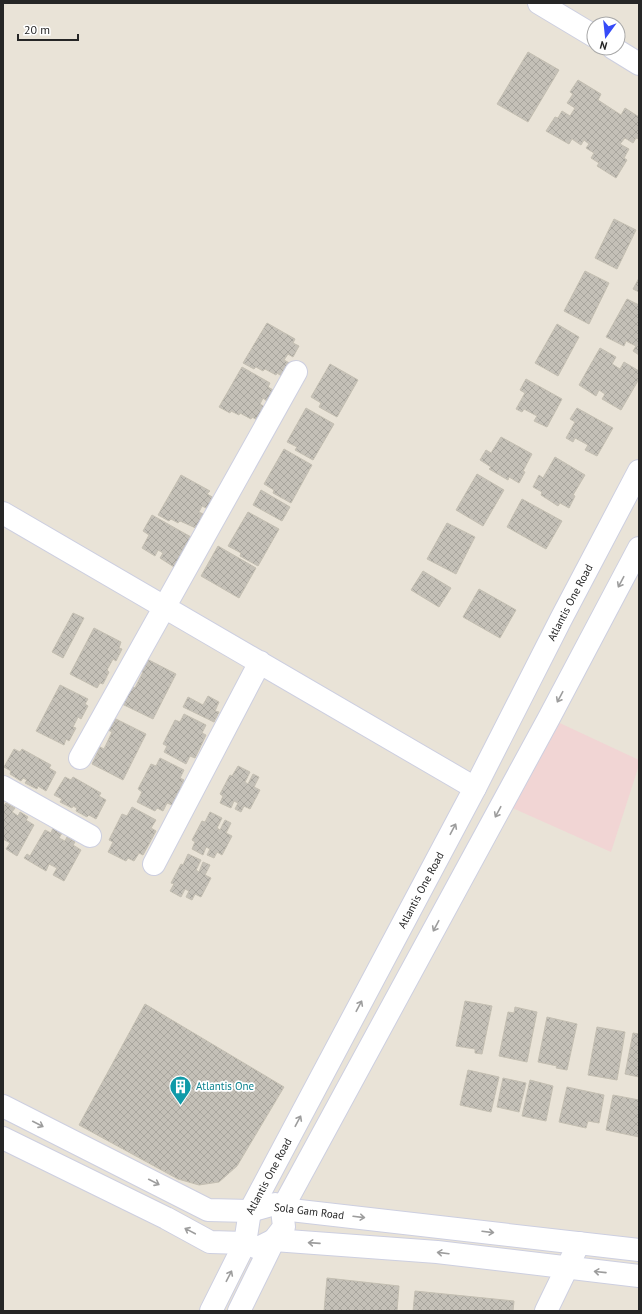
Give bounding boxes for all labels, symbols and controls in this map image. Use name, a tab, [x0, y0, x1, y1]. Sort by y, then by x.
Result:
scale bar	[18, 16, 78, 42]
north arrow	[586, 16, 626, 56]
text: 20 m	[24, 22, 50, 37]
text: N	[598, 38, 609, 53]
street label: Atlantis One Road	[544, 562, 596, 643]
one-way arrow	[616, 576, 624, 588]
one-way arrow	[556, 691, 563, 703]
one-way arrow	[494, 806, 501, 818]
one-way arrow	[450, 823, 458, 835]
street label: Atlantis One Road	[395, 849, 447, 931]
one-way arrow	[432, 920, 439, 932]
one-way arrow	[356, 1000, 364, 1012]
building icon: Atlantis One	[168, 1073, 194, 1106]
place label: Atlantis One	[196, 1079, 254, 1093]
one-way arrow	[295, 1115, 303, 1127]
one-way arrow	[32, 1120, 44, 1128]
street label: Atlantis One Road	[243, 1135, 295, 1217]
one-way arrow	[148, 1179, 160, 1186]
street label: Sola Gam Road	[273, 1200, 345, 1222]
one-way arrow	[352, 1214, 365, 1221]
one-way arrow	[184, 1227, 196, 1234]
one-way arrow	[481, 1228, 494, 1236]
one-way arrow	[308, 1240, 321, 1247]
one-way arrow	[437, 1249, 450, 1257]
one-way arrow	[594, 1268, 607, 1275]
one-way arrow	[225, 1270, 233, 1282]

